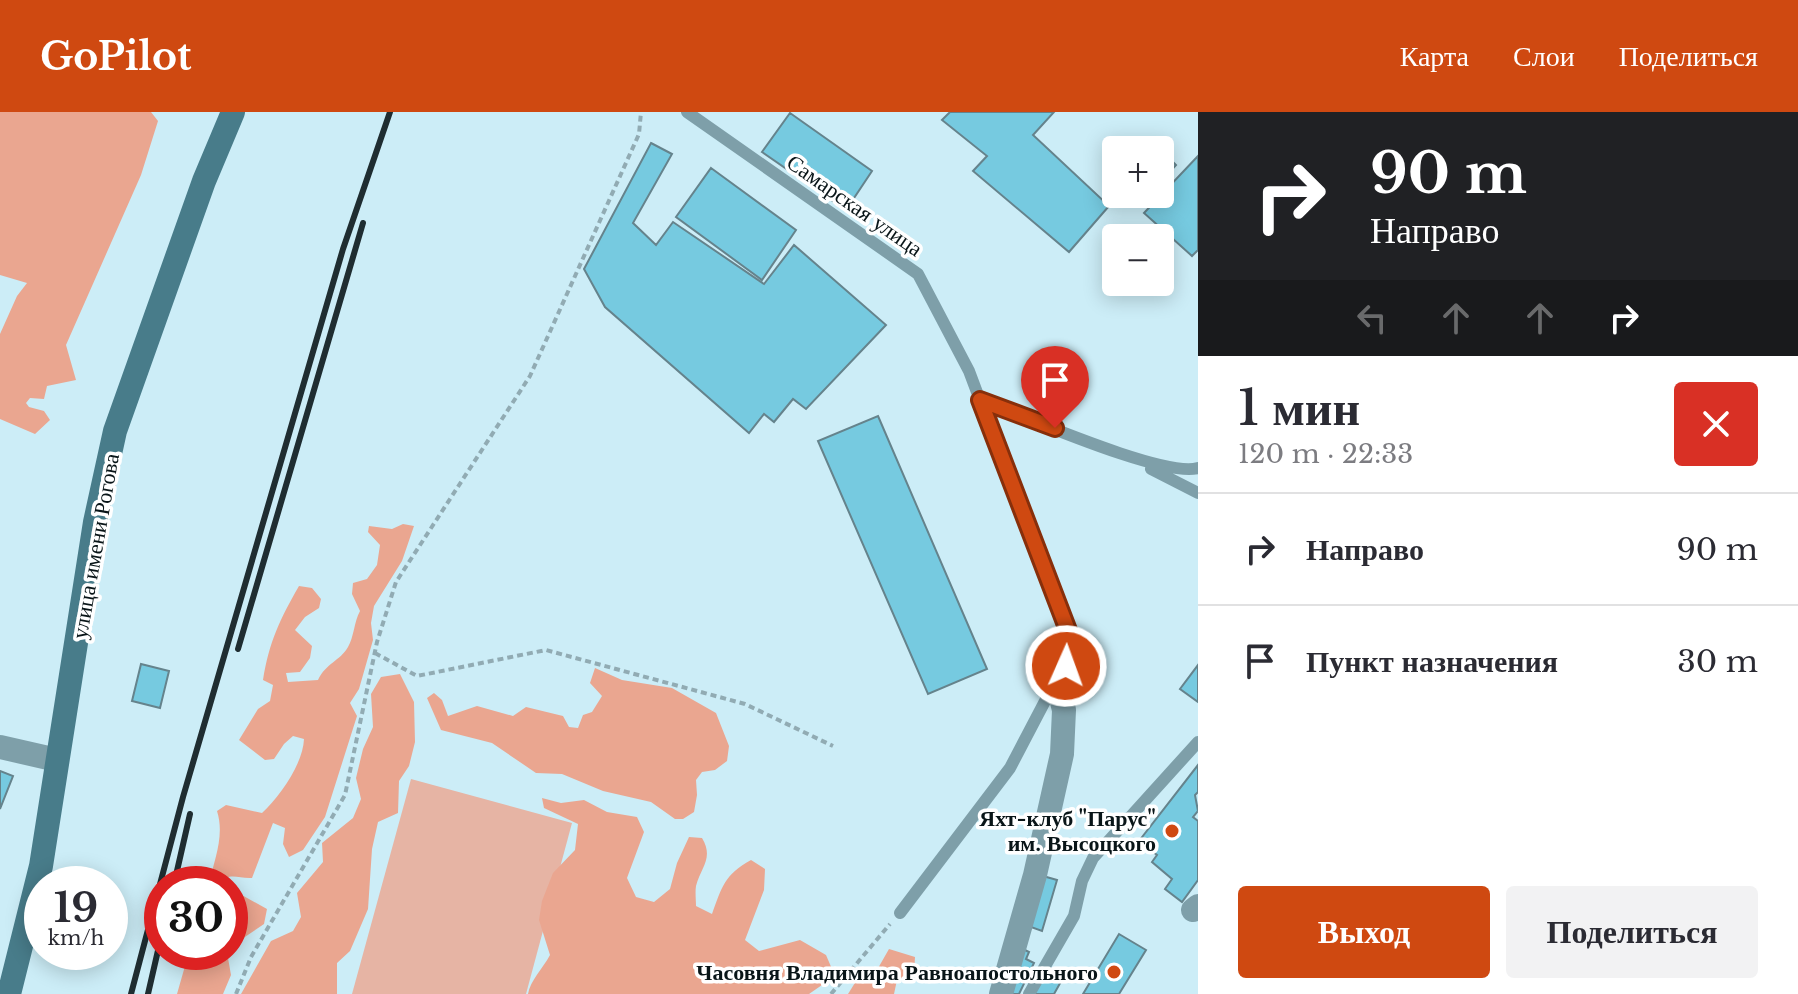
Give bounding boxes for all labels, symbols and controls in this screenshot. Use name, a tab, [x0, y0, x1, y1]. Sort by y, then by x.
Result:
text: GoPilot	[40, 33, 192, 80]
text: Карта	[1400, 39, 1469, 74]
text: Слои	[1513, 39, 1575, 74]
text: Поделиться	[1619, 39, 1758, 74]
map controls	[1102, 136, 1174, 296]
button: +	[1102, 136, 1174, 208]
text: 90 m	[1370, 139, 1527, 208]
icon: right	[1238, 144, 1342, 248]
street label: Самарская улица	[782, 149, 928, 262]
text: Направо	[1370, 208, 1500, 253]
button: −	[1102, 224, 1174, 296]
icon: left	[1350, 296, 1394, 340]
icon: ahead	[1434, 296, 1478, 340]
icon: ahead	[1518, 296, 1562, 340]
icon: right	[1602, 296, 1646, 340]
pin	[1021, 346, 1089, 428]
icon: arrive	[1033, 358, 1077, 402]
text: 1 мин	[1238, 378, 1360, 438]
button: close	[1674, 382, 1758, 466]
text: 120 m · 22:33	[1238, 438, 1413, 470]
street label: улица имени Рогова	[66, 451, 125, 641]
icon: right	[1238, 527, 1282, 571]
text: Направо	[1306, 531, 1424, 568]
text: 90 m	[1676, 531, 1758, 568]
position arrow	[1024, 624, 1108, 708]
icon: arrive	[1238, 639, 1282, 683]
text: Пункт назначения	[1306, 643, 1558, 680]
text: 30 m	[1677, 643, 1758, 680]
place label: Яхт-клуб "Парус" им. Высоцкого	[979, 805, 1156, 857]
marker: Яхт-клуб "Парус" им. Высоцкого	[1163, 822, 1181, 840]
speed limit sign: 30	[144, 866, 248, 970]
text: 19	[54, 883, 98, 933]
button: Выход	[1238, 886, 1490, 978]
button: Поделиться	[1506, 886, 1758, 978]
text: km/h	[48, 926, 104, 950]
place label: Часовня Владимира Равноапостольного	[696, 959, 1098, 986]
marker: Часовня Владимира Равноапостольного	[1105, 963, 1123, 981]

